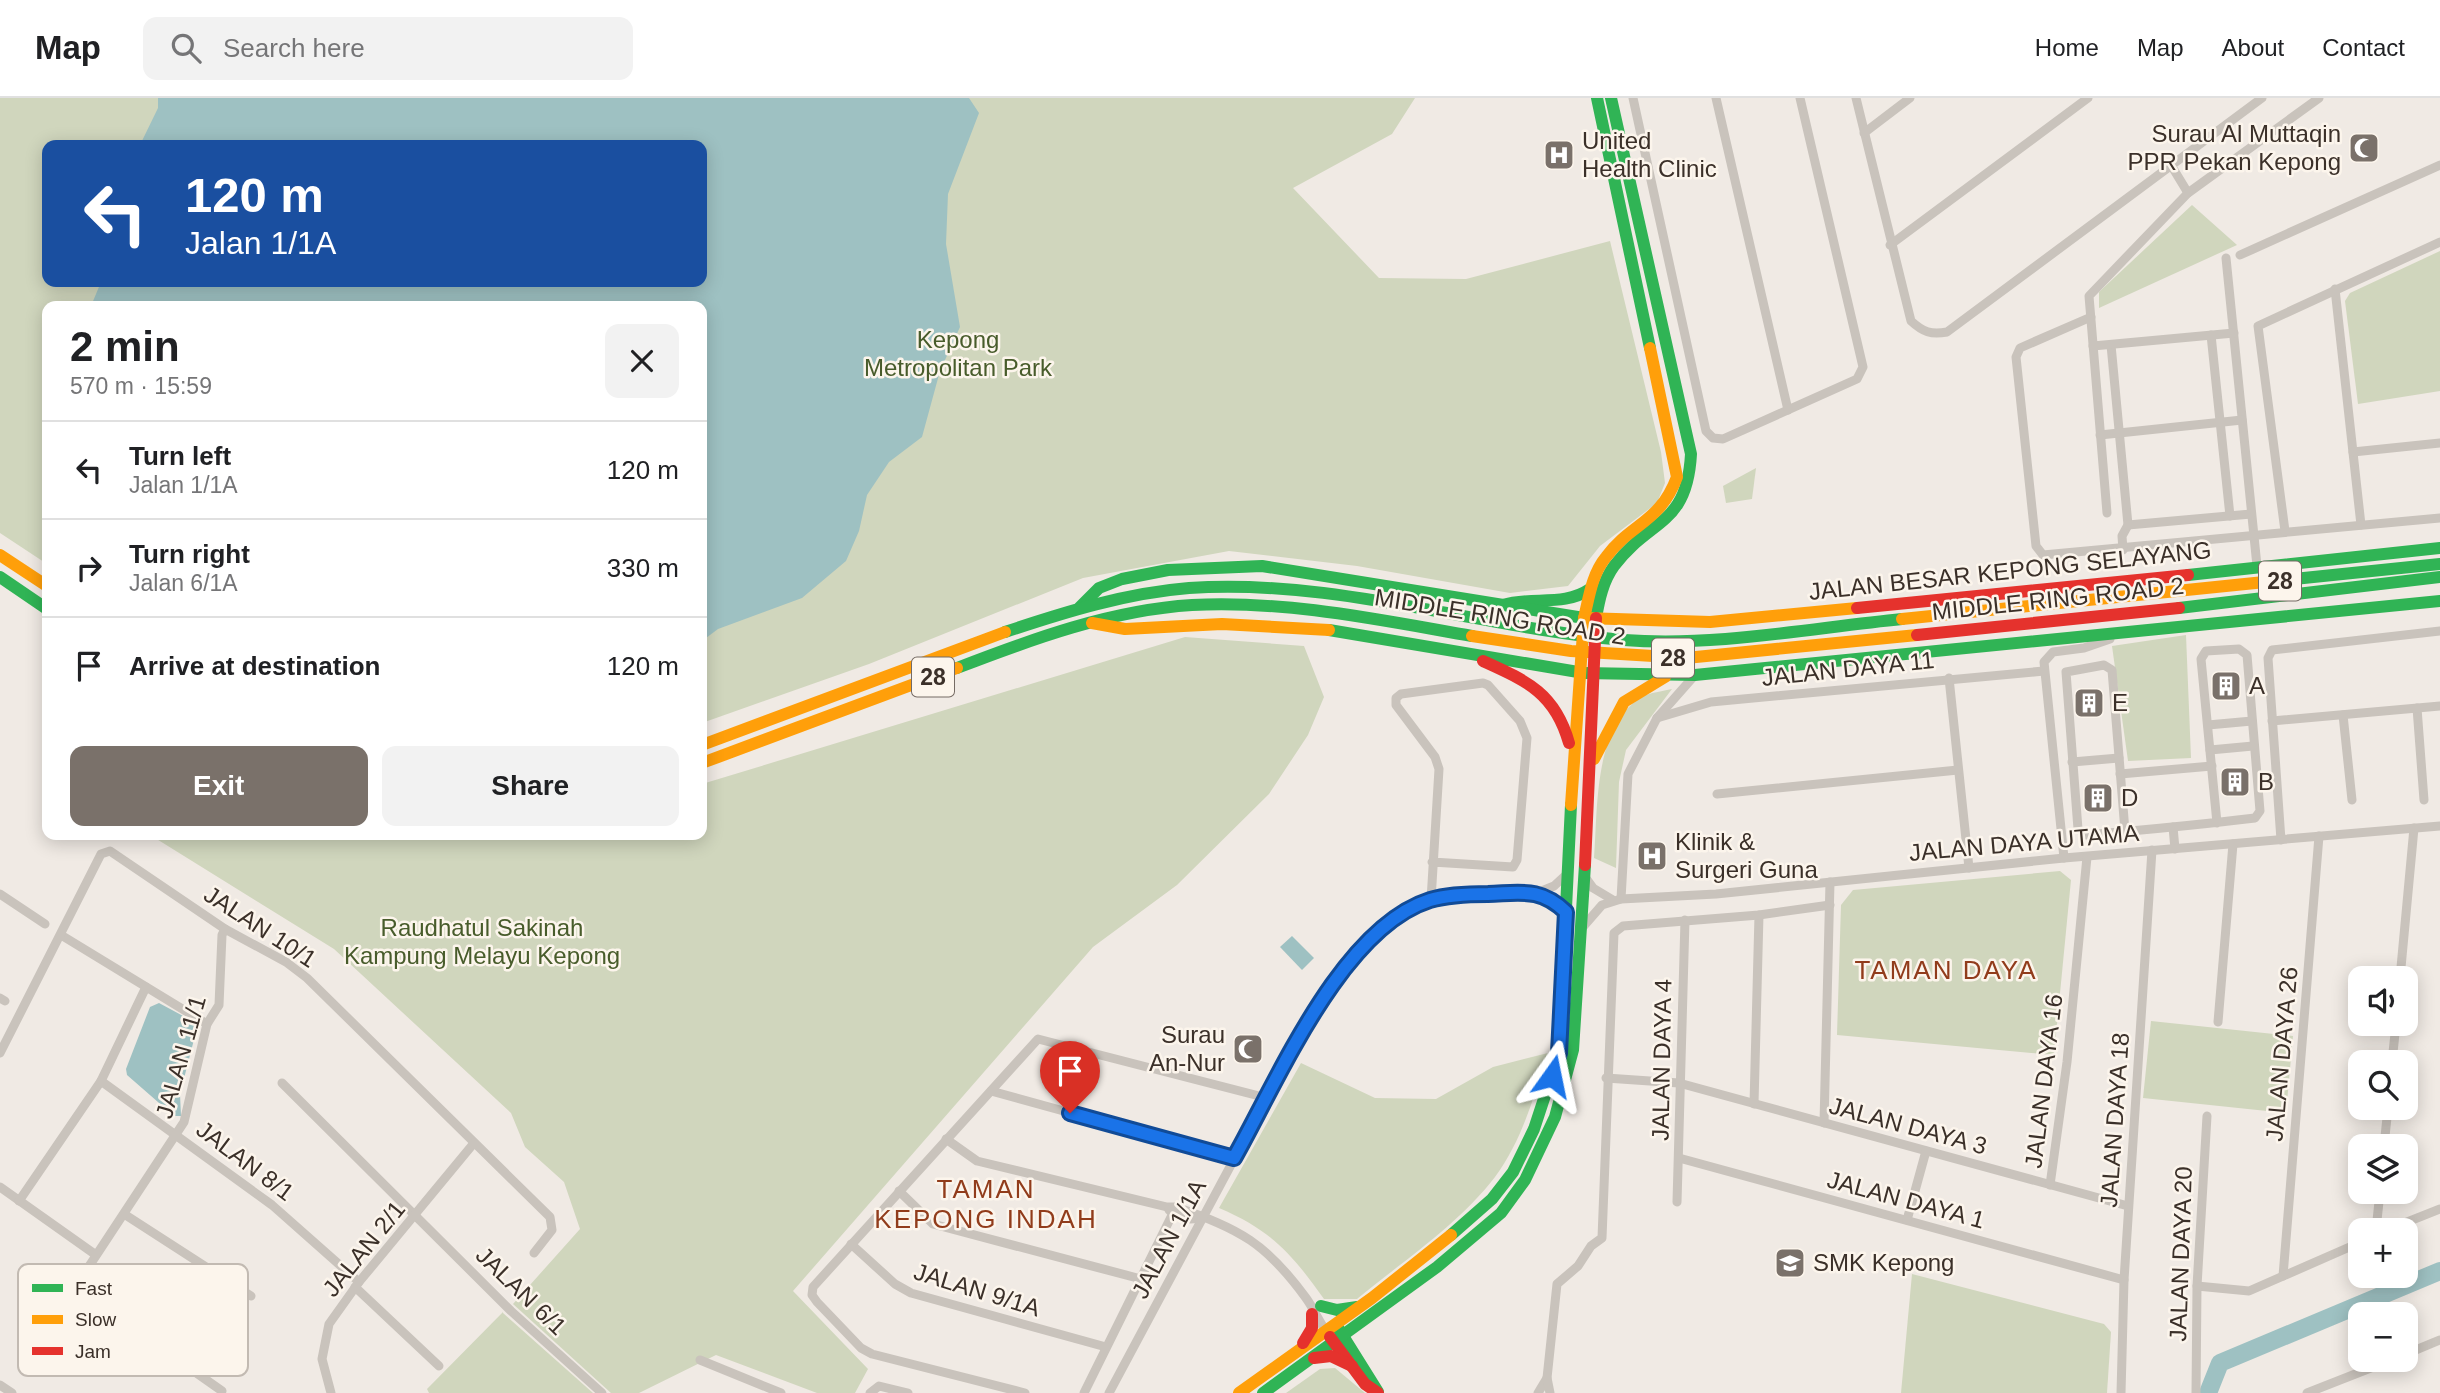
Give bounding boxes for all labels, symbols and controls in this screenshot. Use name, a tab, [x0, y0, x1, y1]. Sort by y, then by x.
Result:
search box	[143, 17, 633, 80]
text: Map	[35, 29, 101, 66]
icon: search	[167, 29, 205, 67]
text: Search here	[223, 33, 365, 63]
text: Home	[2035, 34, 2099, 61]
text: Map	[2137, 34, 2184, 61]
text: About	[2222, 34, 2284, 61]
text: Contact	[2322, 34, 2405, 61]
place label: Surau Al Muttaqin PPR Pekan Kepong	[2128, 120, 2341, 175]
place label: United Health Clinic	[1582, 127, 1717, 182]
mosque icon: Surau Al Muttaqin PPR Pekan Kepong	[2347, 131, 2381, 165]
hospital icon: United Health Clinic	[1542, 138, 1576, 172]
icon: left	[70, 168, 161, 259]
text: 120 m	[185, 168, 324, 222]
text: Jalan 1/1A	[185, 225, 336, 261]
text: 2 min	[70, 323, 180, 370]
button: close	[605, 324, 679, 398]
park label: Kepong Metropolitan Park	[864, 326, 1053, 381]
text: 570 m · 15:59	[70, 373, 212, 399]
text: Turn left	[129, 441, 231, 471]
icon: left	[70, 451, 108, 489]
text: 120 m	[607, 455, 679, 485]
text: Jalan 1/1A	[129, 472, 238, 498]
street label: JALAN BESAR KEPONG SELAYANG	[1807, 536, 2213, 605]
text: Turn right	[129, 539, 250, 569]
icon: right	[70, 549, 108, 587]
text: 330 m	[607, 553, 679, 583]
road number: 28	[2259, 561, 2301, 601]
text: Jalan 6/1A	[129, 570, 238, 596]
street label: MIDDLE RING ROAD 2	[1931, 572, 2185, 625]
street label: MIDDLE RING ROAD 2	[1373, 583, 1627, 650]
road number: 28	[1652, 638, 1694, 678]
street label: JALAN DAYA 11	[1760, 646, 1936, 691]
icon: arrive	[70, 647, 108, 685]
text: Arrive at destination	[129, 651, 380, 681]
text: 120 m	[607, 651, 679, 681]
road number: 28	[912, 657, 954, 696]
building icon: A	[2209, 669, 2243, 703]
place label: A	[2249, 672, 2265, 699]
building icon: E	[2072, 686, 2106, 720]
place label: E	[2112, 689, 2128, 716]
button: Exit	[70, 746, 368, 826]
button: Share	[382, 746, 679, 826]
building icon: B	[2218, 765, 2252, 799]
place label: B	[2258, 768, 2274, 795]
building icon: D	[2081, 781, 2115, 815]
place label: D	[2121, 784, 2138, 811]
street label: JALAN DAYA UTAMA	[1908, 819, 2140, 866]
place label: Klinik & Surgeri Guna	[1675, 828, 1818, 883]
hospital icon: Klinik & Surgeri Guna	[1635, 839, 1669, 873]
street label: JALAN 10/1	[199, 880, 321, 973]
park label: Raudhatul Sakinah Kampung Melayu Kepong	[344, 914, 620, 969]
district label: TAMAN DAYA	[1854, 955, 2038, 985]
street label: JALAN DAYA 26	[2260, 966, 2303, 1142]
map controls	[2348, 966, 2418, 1372]
button: sound	[2348, 966, 2418, 1036]
street label: JALAN DAYA 4	[1647, 979, 1676, 1141]
street label: JALAN 11/1	[150, 992, 211, 1121]
street label: JALAN DAYA 16	[2019, 992, 2068, 1170]
place label: Surau An-Nur	[1149, 1021, 1225, 1076]
mosque icon: Surau An-Nur	[1231, 1032, 1265, 1066]
street label: JALAN DAYA 18	[2095, 1032, 2134, 1208]
position arrow	[1515, 1039, 1589, 1113]
pin	[1040, 1041, 1100, 1113]
button: search	[2348, 1050, 2418, 1120]
icon: arrive	[1051, 1052, 1089, 1090]
street label: JALAN DAYA 3	[1826, 1092, 1990, 1160]
street label: JALAN 8/1	[191, 1115, 299, 1206]
button: layers	[2348, 1134, 2418, 1204]
street label: JALAN DAYA 1	[1824, 1166, 1988, 1234]
street label: JALAN DAYA 20	[2164, 1166, 2197, 1342]
district label: TAMAN KEPONG INDAH	[874, 1174, 1098, 1234]
street label: JALAN 1/1A	[1126, 1175, 1211, 1303]
street label: JALAN 2/1	[317, 1196, 410, 1302]
button: +	[2348, 1218, 2418, 1288]
street label: JALAN 6/1	[471, 1241, 572, 1340]
school or university icon: SMK Kepong	[1773, 1246, 1807, 1280]
place label: SMK Kepong	[1813, 1249, 1954, 1276]
street label: JALAN 9/1A	[911, 1258, 1044, 1322]
legend	[18, 1264, 248, 1376]
text: Fast	[75, 1278, 113, 1299]
button: −	[2348, 1302, 2418, 1372]
text: Slow	[75, 1309, 116, 1330]
text: Jam	[75, 1341, 111, 1362]

